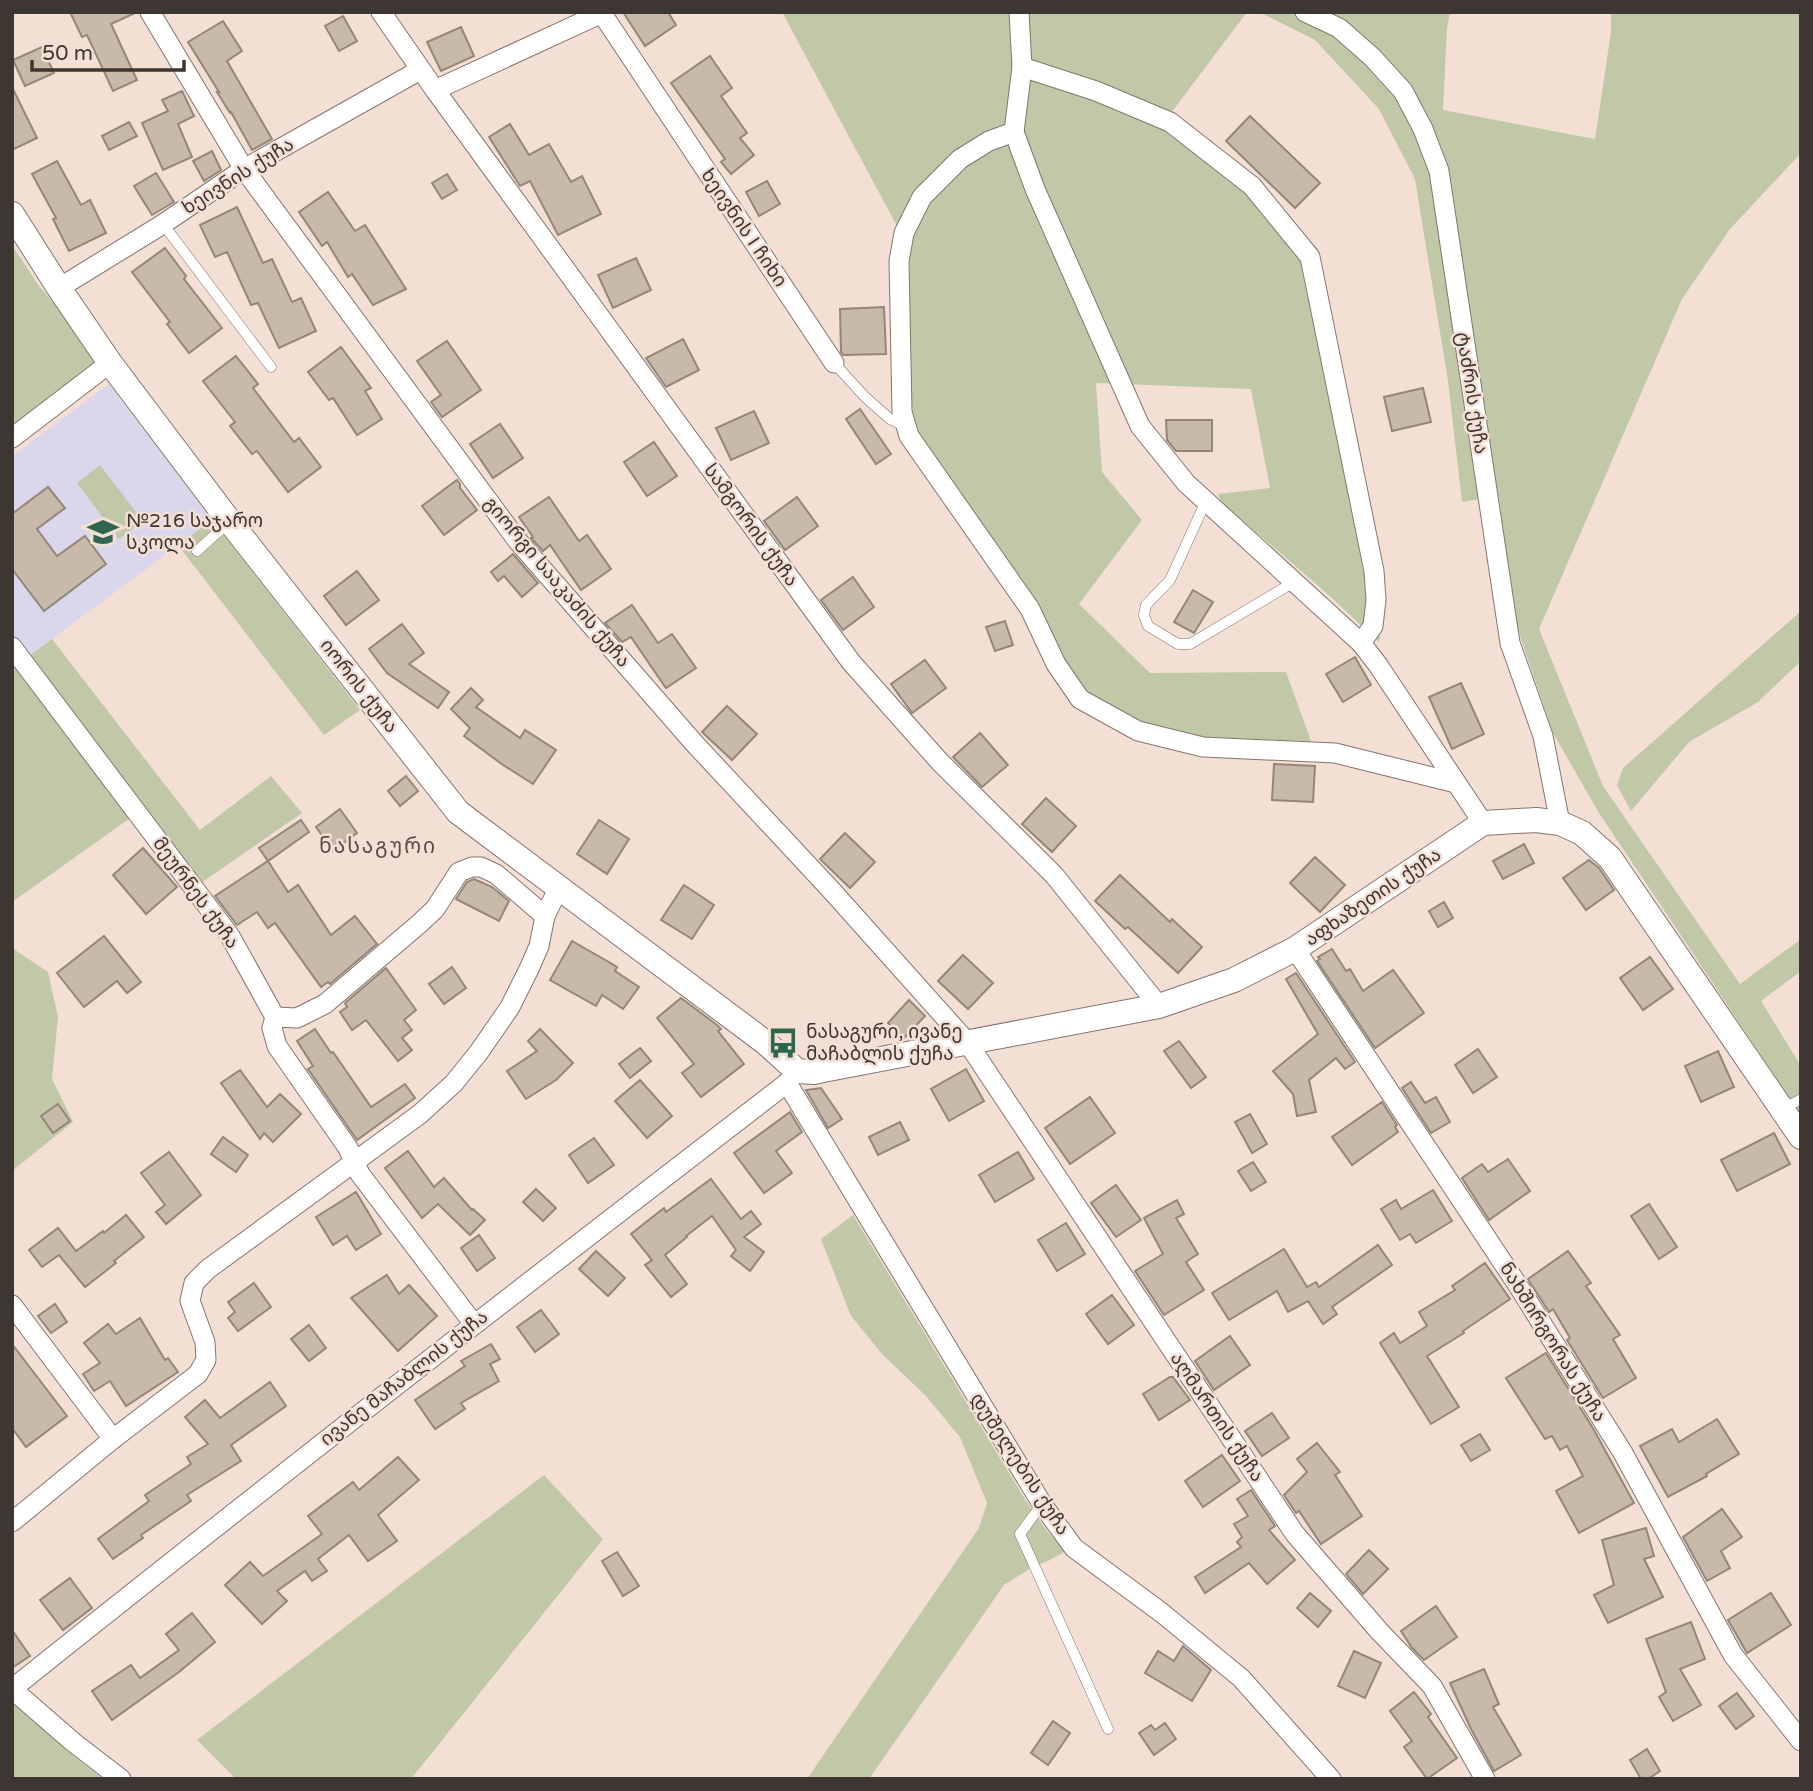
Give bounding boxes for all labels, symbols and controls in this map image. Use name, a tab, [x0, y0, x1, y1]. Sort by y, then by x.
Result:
scale bar	[32, 28, 184, 72]
text: 50 m	[42, 41, 93, 66]
street label: ხეივნის ქუჩა	[178, 133, 298, 219]
street label: ხეივნის I ჩიხი	[696, 165, 792, 291]
street label: ტაძრის ქუჩა	[1451, 330, 1493, 456]
street label: სამგორის ქუჩა	[699, 459, 803, 591]
street label: გიორგი სააკაძის ქუჩა	[479, 492, 635, 672]
place label: №216 საჯარო სკოლა	[126, 510, 263, 555]
school or university icon: №216 საჯარო სკოლა	[86, 515, 120, 549]
street label: იორის ქუჩა	[315, 635, 403, 737]
street label: მეურნეს ქუჩა	[148, 833, 244, 953]
district label: ნასაგური	[319, 834, 437, 859]
street label: აფხაზეთის ქუჩა	[1301, 843, 1445, 951]
place label: ნასაგური, ივანე მაჩაბლის ქუჩა	[806, 1021, 963, 1066]
bus stop icon: ნასაგური, ივანე მაჩაბლის ქუჩა	[766, 1026, 800, 1060]
street label: ნახშირგორას ქუჩა	[1495, 1258, 1611, 1426]
street label: ივანე მაჩაბლის ქუჩა	[316, 1306, 493, 1451]
street label: აღმართის ქუჩა	[1165, 1348, 1268, 1486]
street label: დუშელების ქუჩა	[965, 1389, 1074, 1540]

